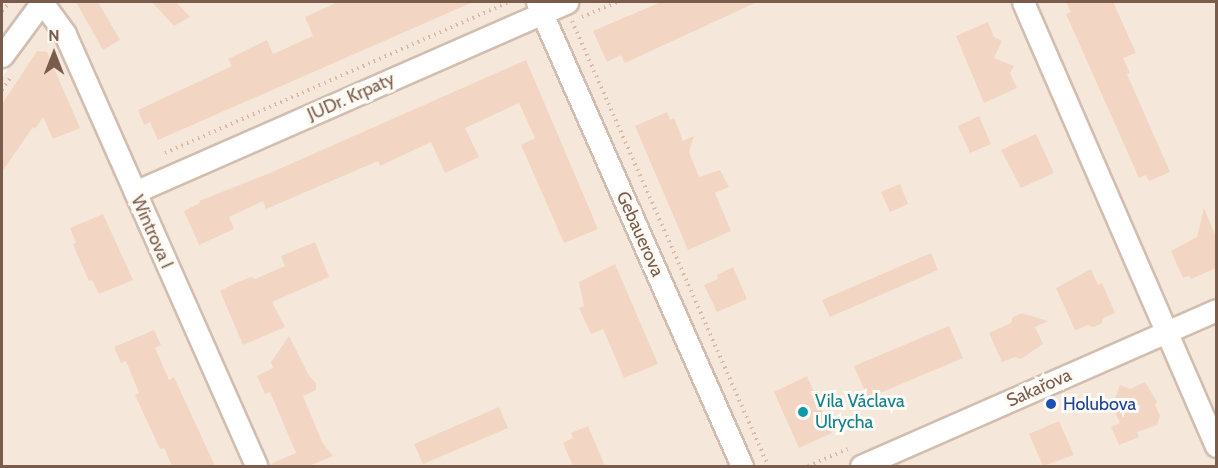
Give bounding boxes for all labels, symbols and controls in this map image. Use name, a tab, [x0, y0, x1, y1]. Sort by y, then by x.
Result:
north arrow	[24, 24, 84, 84]
text: N	[48, 26, 60, 45]
street label: JUDr. Krpaty	[304, 68, 398, 126]
street label: Gebauerova	[612, 188, 668, 280]
street label: Wintrova I	[126, 192, 178, 272]
street label: Sakařova	[1003, 364, 1075, 412]
place label: Vila Václava Ulrycha	[815, 391, 905, 434]
place label: Holubova	[1063, 393, 1136, 415]
marker: Holubova	[1044, 397, 1058, 411]
marker: Vila Václava Ulrycha	[796, 405, 810, 419]

